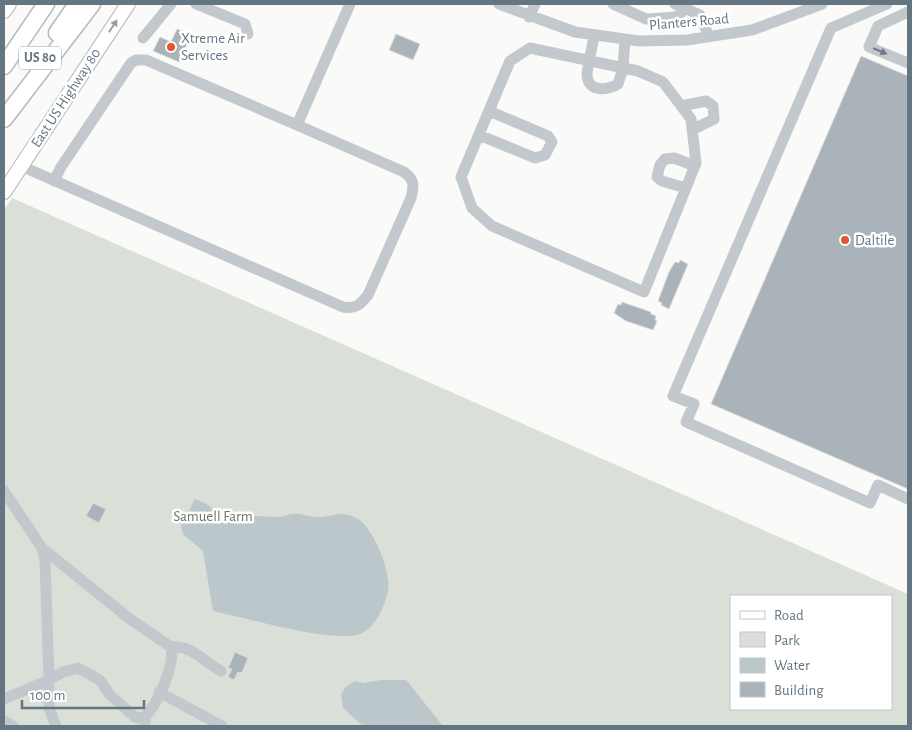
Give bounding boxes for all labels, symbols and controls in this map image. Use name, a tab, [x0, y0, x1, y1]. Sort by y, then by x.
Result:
street label: Planters Road	[648, 11, 730, 33]
one-way arrow	[108, 20, 118, 33]
place label: Xtreme Air Services	[181, 31, 245, 63]
marker: Xtreme Air Services	[165, 41, 177, 53]
road number: US 80	[19, 46, 61, 70]
street label: East US Highway 80	[28, 46, 104, 150]
one-way arrow	[872, 47, 887, 55]
place label: Daltile	[855, 233, 894, 248]
marker: Daltile	[839, 234, 851, 246]
park label: Samuell Farm	[173, 509, 253, 524]
legend	[730, 595, 892, 710]
text: Road	[774, 608, 804, 623]
text: Park	[774, 633, 800, 648]
text: Water	[774, 658, 810, 673]
scale bar	[22, 678, 145, 710]
text: Building	[774, 683, 824, 698]
text: 100 m	[30, 688, 65, 703]

